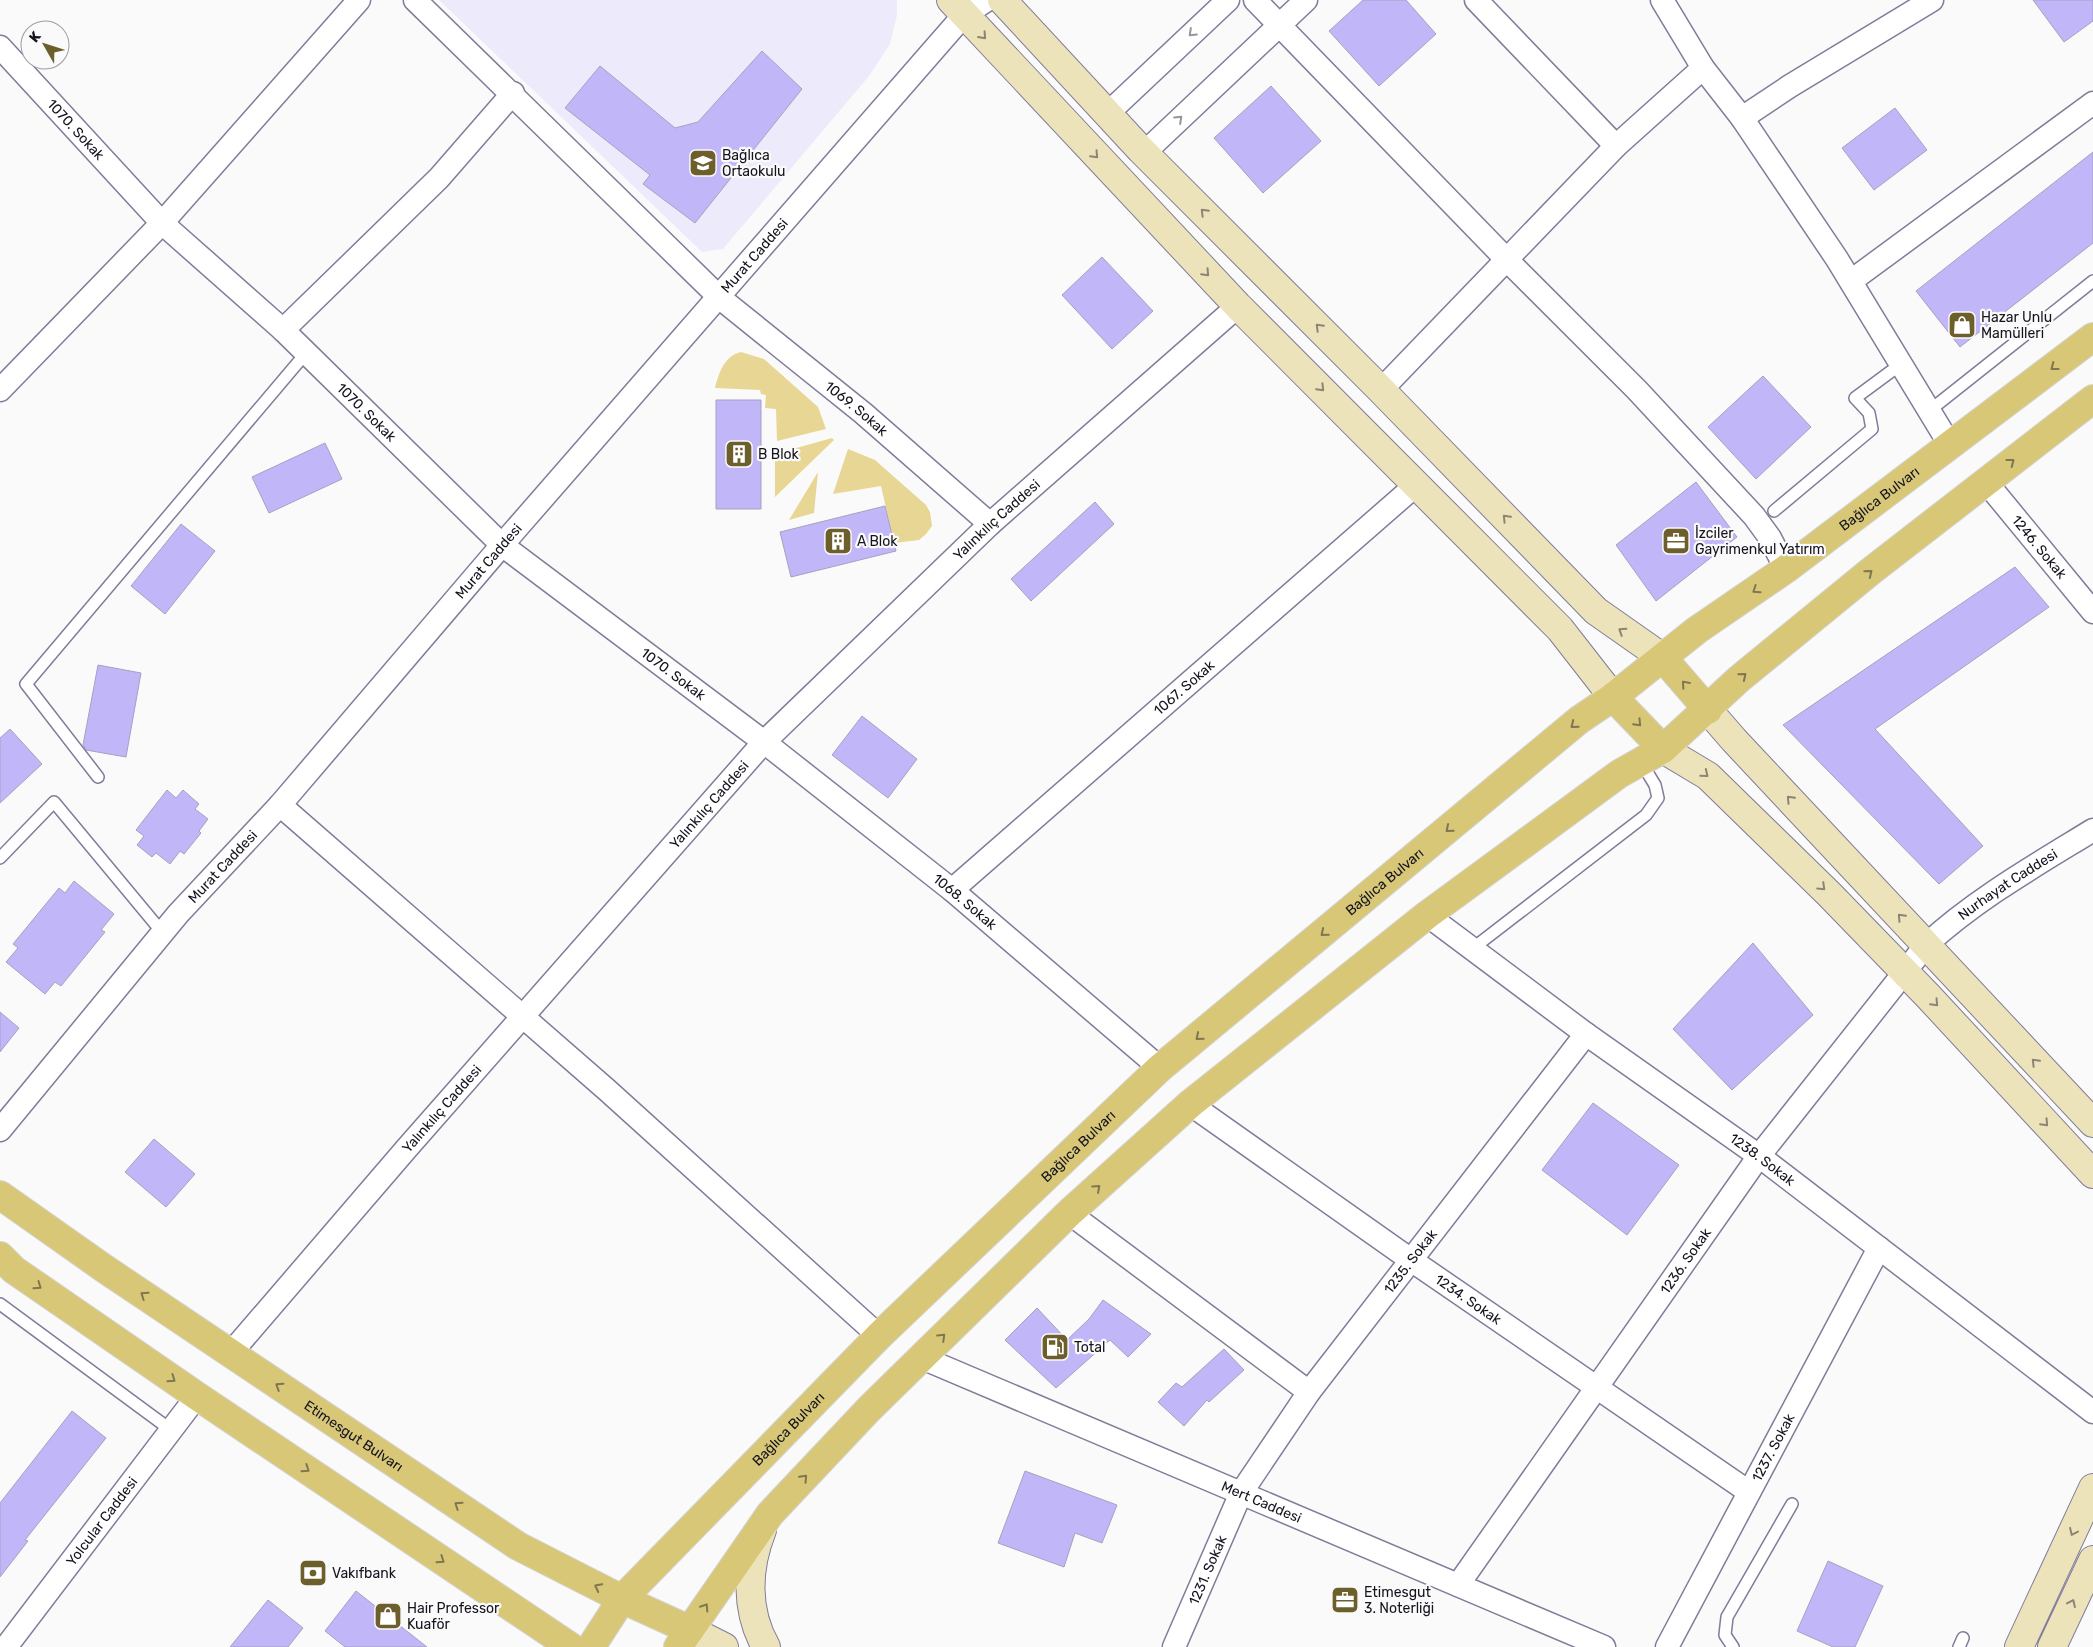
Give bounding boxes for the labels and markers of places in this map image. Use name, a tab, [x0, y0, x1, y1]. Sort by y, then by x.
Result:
place label: Bağlıca Ortaokulu	[722, 147, 786, 180]
school or university icon: Bağlıca Ortaokulu	[688, 148, 718, 178]
place label: Hazar Unlu Mamülleri	[1981, 309, 2052, 342]
shop icon: Hazar Unlu Mamülleri	[1947, 310, 1977, 340]
building icon: B Blok	[724, 439, 754, 469]
place label: B Blok	[758, 446, 800, 463]
place label: İzciler Gayrimenkul Yatırım	[1695, 525, 1825, 558]
building icon: A Blok	[823, 526, 853, 556]
office icon: İzciler Gayrimenkul Yatırım	[1661, 526, 1691, 556]
place label: A Blok	[857, 533, 898, 550]
fuel station icon: Total	[1040, 1332, 1070, 1362]
place label: Total	[1074, 1339, 1105, 1356]
bank icon: Vakıfbank	[298, 1558, 328, 1588]
place label: Vakıfbank	[332, 1565, 397, 1582]
place label: Etimesgut 3. Noterliği	[1364, 1584, 1434, 1617]
office icon: Etimesgut 3. Noterliği	[1330, 1585, 1360, 1615]
place label: Hair Professor Kuaför	[407, 1600, 500, 1633]
shop icon: Hair Professor Kuaför	[373, 1601, 403, 1631]

